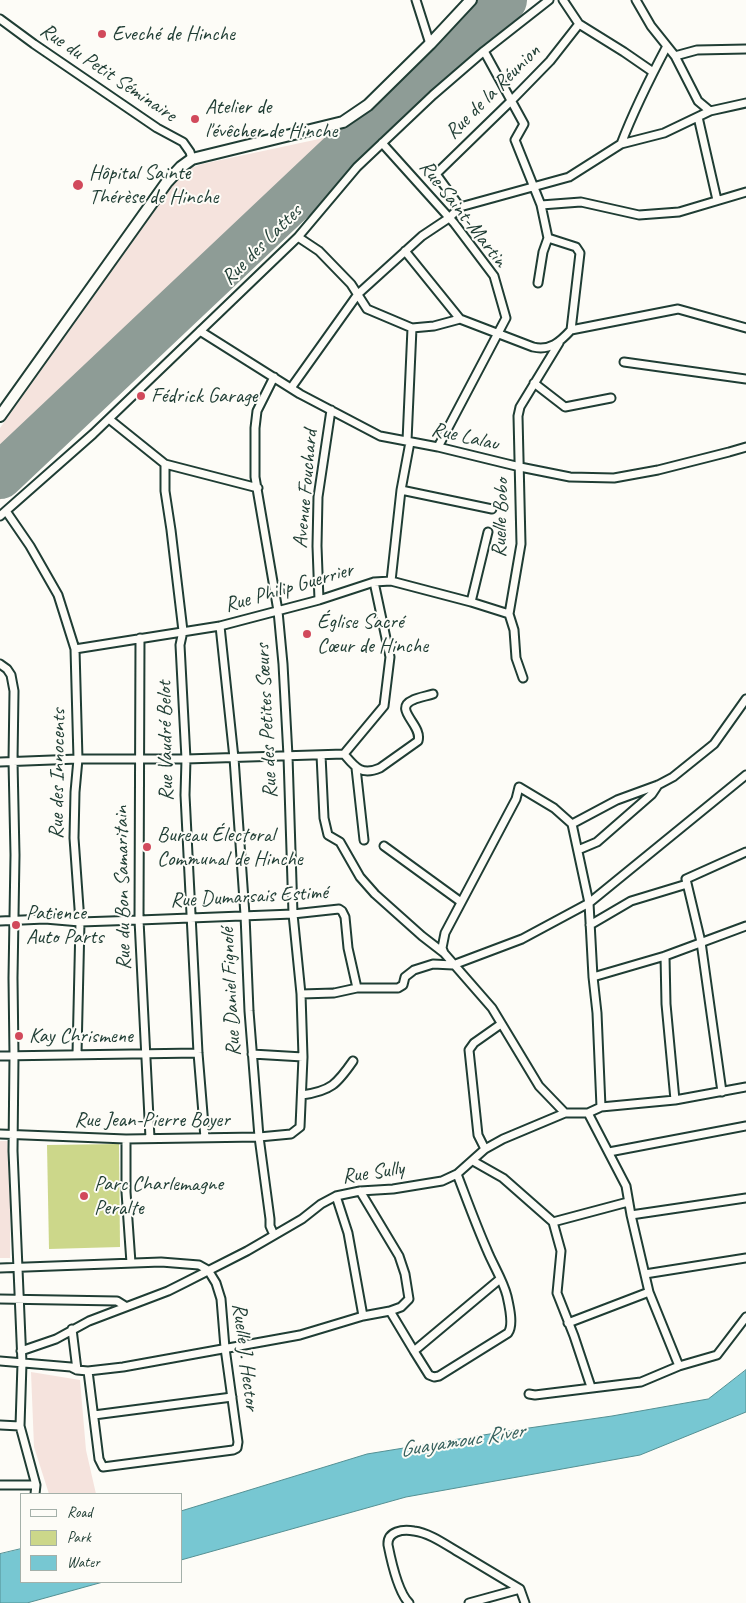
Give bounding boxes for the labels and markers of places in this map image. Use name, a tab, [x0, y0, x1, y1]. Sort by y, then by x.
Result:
place label: Eveché de Hinche	[112, 21, 235, 47]
marker: Eveché de Hinche	[96, 28, 108, 40]
place label: Atelier de l'évêcher de Hinche	[205, 94, 337, 144]
marker: Atelier de l'évêcher de Hinche	[189, 113, 201, 125]
place label: Hôpital Sainte Thérèse de Hinche	[89, 160, 218, 210]
marker: Hôpital Sainte Thérèse de Hinche	[71, 178, 85, 192]
place label: Fédrick Garage	[151, 383, 257, 409]
marker: Fédrick Garage	[135, 390, 147, 402]
place label: Église Sacré Cœur de Hinche	[317, 609, 428, 659]
marker: Église Sacré Cœur de Hinche	[301, 628, 313, 640]
place label: Bureau Électoral Communal de Hinche	[157, 822, 303, 872]
marker: Bureau Électoral Communal de Hinche	[141, 841, 153, 853]
place label: Patience Auto Parts	[26, 900, 103, 950]
marker: Patience Auto Parts	[10, 919, 22, 931]
place label: Kay Chrismene	[29, 1023, 133, 1049]
marker: Kay Chrismene	[13, 1030, 25, 1042]
place label: Parc Charlemagne Peralte	[94, 1171, 223, 1221]
marker: Parc Charlemagne Peralte	[78, 1190, 90, 1202]

